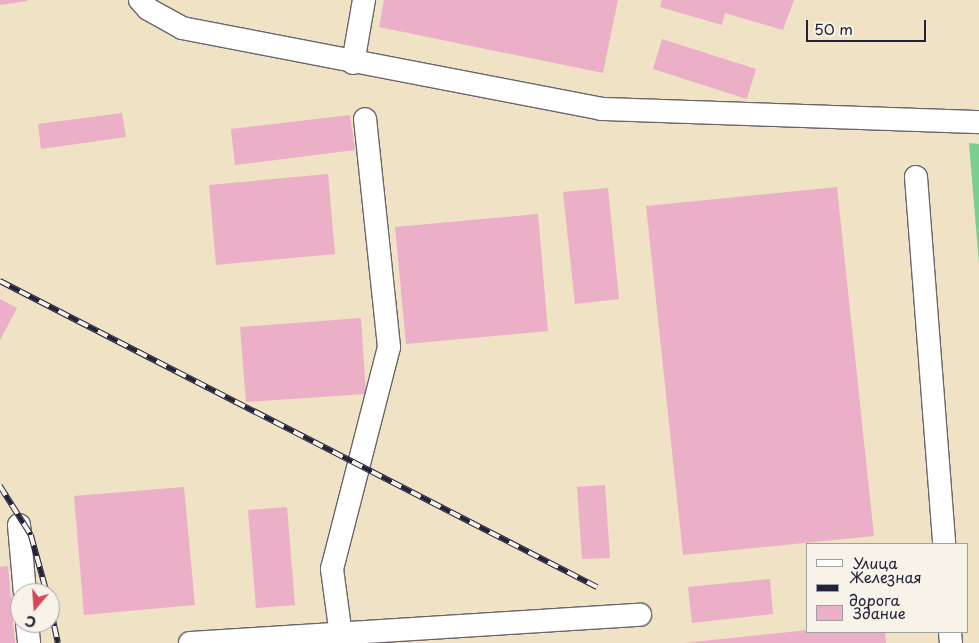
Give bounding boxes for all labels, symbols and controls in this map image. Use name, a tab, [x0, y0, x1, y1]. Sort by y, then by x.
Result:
scale bar	[809, 10, 929, 42]
text: 50 m	[814, 17, 853, 40]
legend	[806, 543, 969, 633]
text: Улица	[853, 551, 898, 574]
text: Железная дорога	[849, 565, 922, 611]
north arrow	[10, 583, 60, 633]
text: Здание	[853, 601, 906, 624]
text: С	[22, 610, 39, 633]

